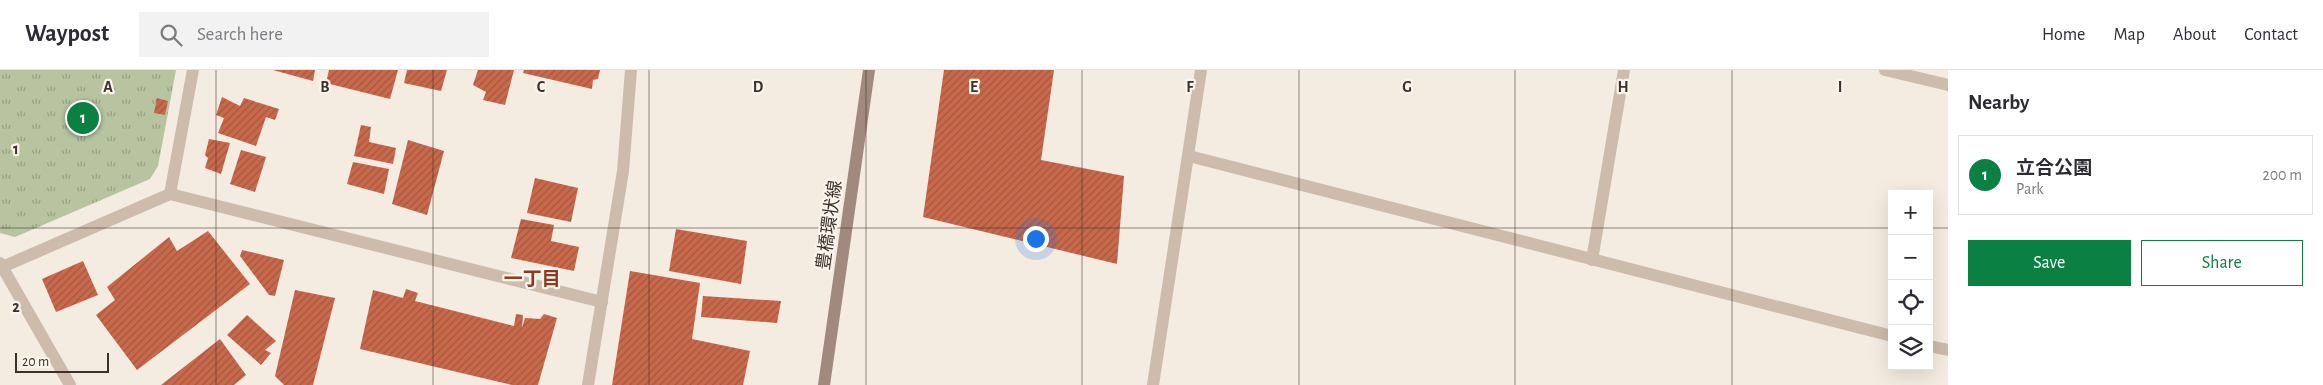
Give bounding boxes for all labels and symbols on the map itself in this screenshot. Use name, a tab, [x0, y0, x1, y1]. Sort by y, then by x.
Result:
text: A	[103, 79, 113, 95]
text: B	[320, 79, 330, 95]
text: C	[537, 79, 546, 95]
text: D	[753, 79, 764, 95]
text: E	[970, 79, 978, 95]
text: F	[1186, 79, 1194, 95]
text: G	[1402, 79, 1412, 95]
text: H	[1617, 79, 1629, 95]
text: I	[1838, 79, 1842, 95]
pin: 1	[67, 99, 99, 137]
text: 1	[13, 141, 19, 157]
street label: 豊橋環状線	[813, 179, 845, 271]
your location	[1023, 226, 1049, 252]
district label: 一丁目	[503, 270, 561, 289]
text: 2	[12, 299, 20, 315]
scale bar	[15, 350, 109, 373]

